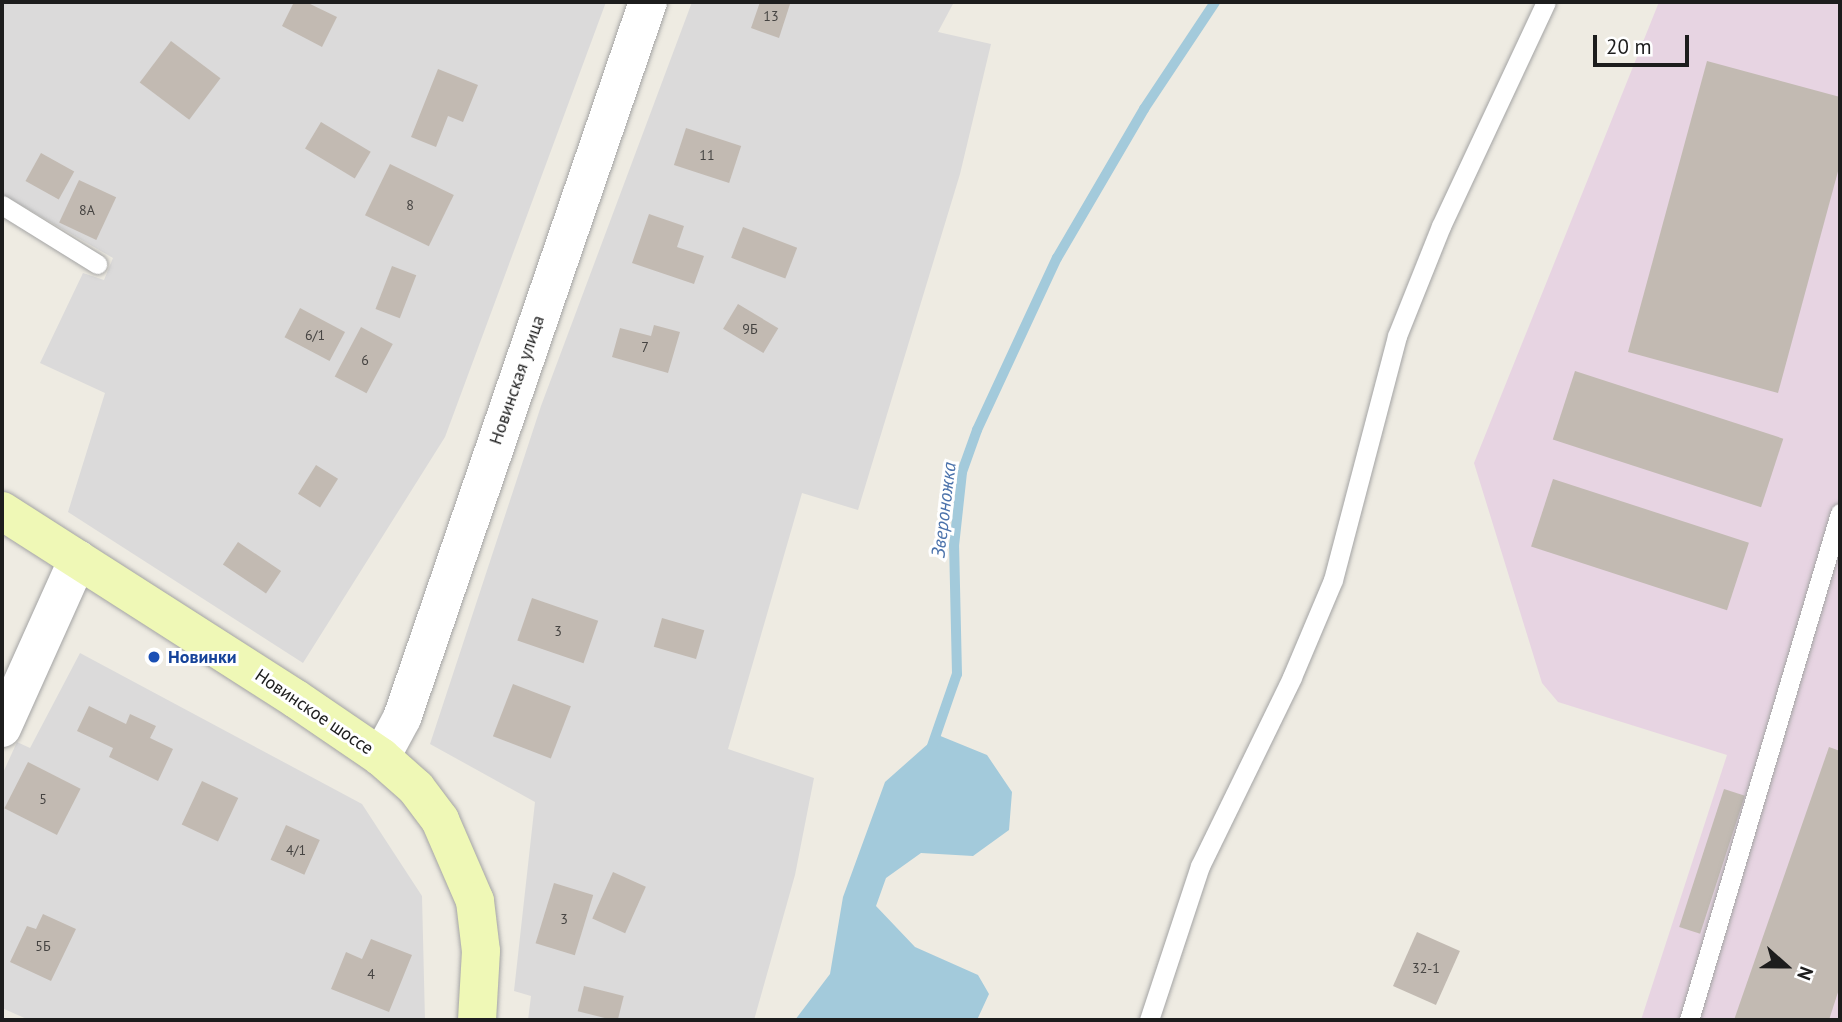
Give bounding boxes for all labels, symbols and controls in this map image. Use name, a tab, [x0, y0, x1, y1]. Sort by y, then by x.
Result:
house number: 13	[763, 8, 779, 24]
scale bar	[1597, 21, 1693, 65]
text: 20 m	[1606, 33, 1652, 60]
house number: 11	[699, 147, 715, 163]
house number: 8	[406, 197, 414, 213]
house number: 8А	[79, 202, 95, 218]
street label: Новинская улица	[485, 313, 549, 447]
house number: 9Б	[742, 321, 758, 337]
house number: 6/1	[305, 327, 325, 343]
house number: 7	[641, 339, 649, 355]
house number: 6	[361, 352, 369, 368]
water label: Звероножка	[927, 461, 961, 559]
house number: 3	[554, 623, 562, 639]
place label: Новинки	[168, 646, 237, 668]
marker: Новинки	[146, 649, 162, 665]
street label: Новинское шоссе	[251, 665, 377, 759]
house number: 5	[39, 791, 47, 807]
house number: 4/1	[286, 842, 306, 858]
house number: 3	[560, 911, 568, 927]
north arrow	[1751, 931, 1821, 1001]
house number: 5Б	[35, 938, 51, 954]
house number: 32-1	[1412, 960, 1440, 976]
text: N	[1792, 963, 1819, 984]
house number: 4	[367, 966, 375, 982]

